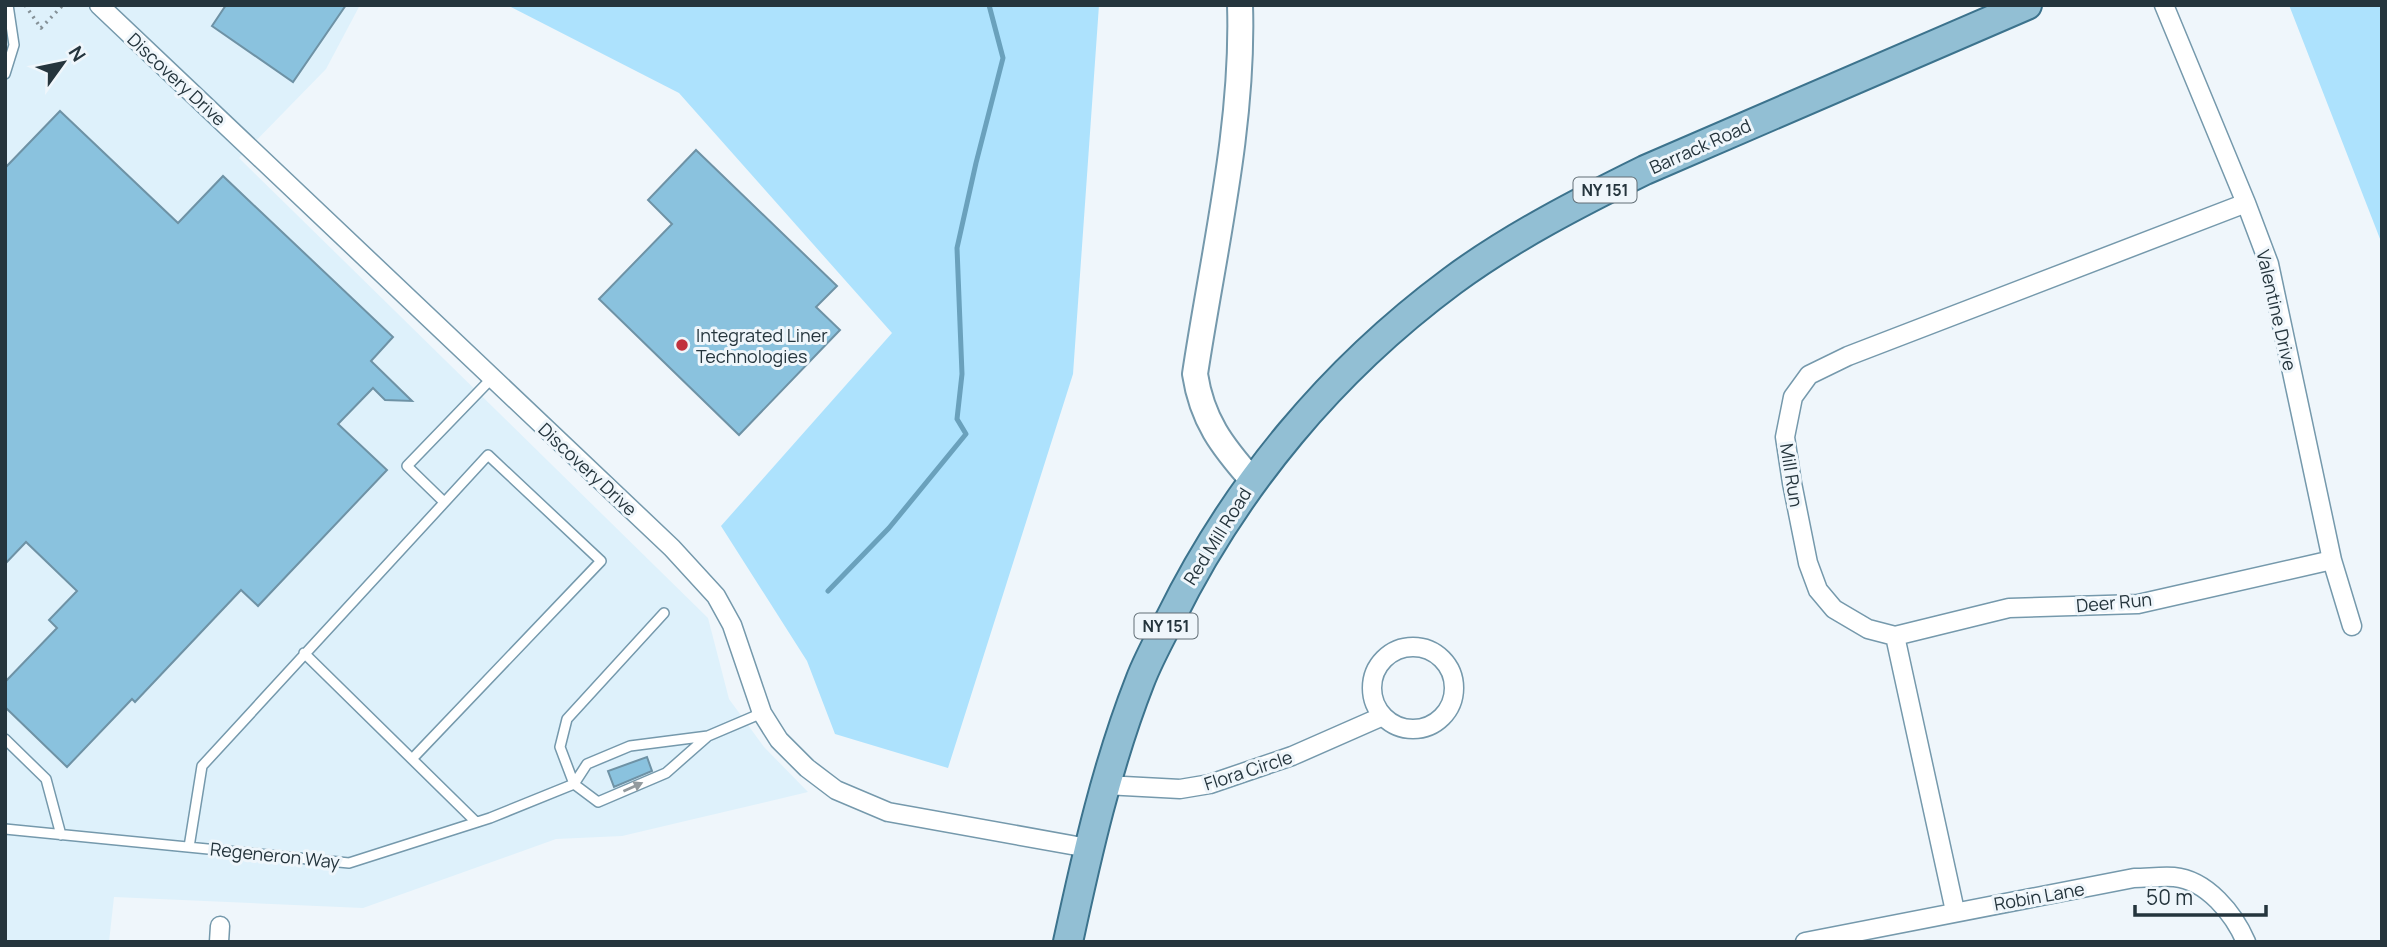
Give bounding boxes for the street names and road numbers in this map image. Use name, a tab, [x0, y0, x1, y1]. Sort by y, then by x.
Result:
street label: Discovery Drive	[123, 27, 231, 131]
street label: Barrack Road	[1645, 113, 1755, 179]
road number: NY 151	[1574, 178, 1636, 202]
street label: Valentine Drive	[2251, 247, 2303, 373]
street label: Discovery Drive	[534, 417, 642, 521]
street label: Mill Run	[1775, 441, 1809, 509]
street label: Red Mill Road	[1178, 483, 1256, 589]
street label: Deer Run	[2075, 587, 2153, 617]
road number: NY 151	[1134, 614, 1198, 638]
street label: Flora Circle	[1201, 744, 1295, 796]
street label: Regeneron Way	[209, 836, 341, 874]
street label: Robin Lane	[1992, 876, 2086, 916]

